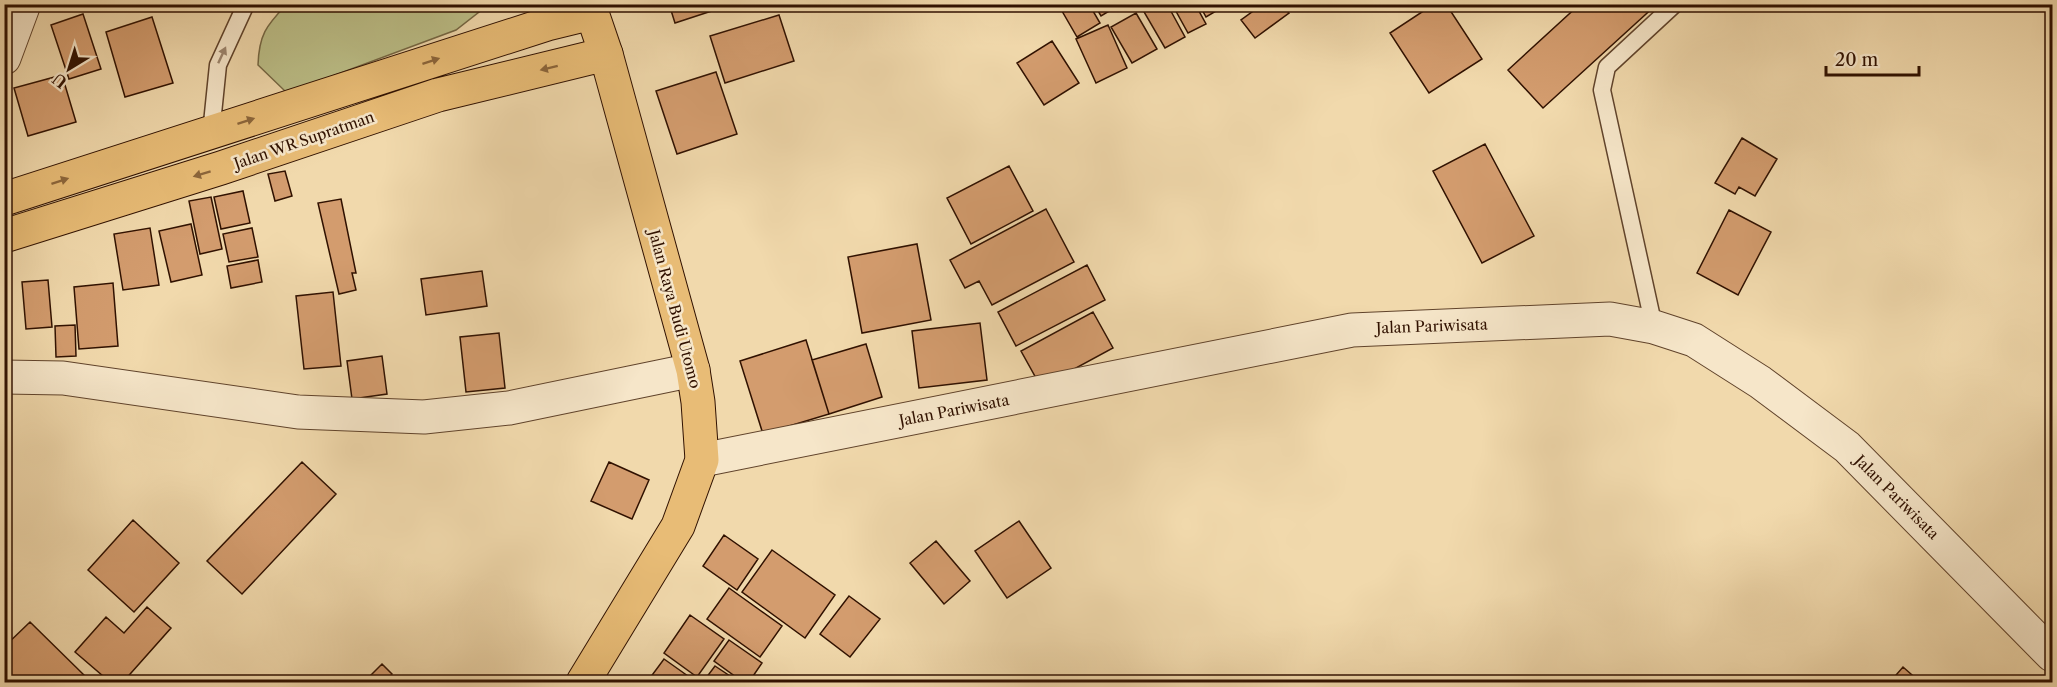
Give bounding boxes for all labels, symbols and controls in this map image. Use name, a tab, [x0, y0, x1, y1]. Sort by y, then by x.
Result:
north arrow	[39, 39, 99, 99]
scale bar	[1826, 39, 1919, 77]
one-way arrow	[218, 46, 227, 63]
text: 20 m	[1835, 49, 1879, 71]
one-way arrow	[422, 56, 440, 65]
one-way arrow	[539, 63, 558, 73]
text: U	[48, 69, 71, 93]
street label: Jalan WR Supratman	[229, 107, 377, 174]
one-way arrow	[237, 116, 255, 126]
one-way arrow	[193, 170, 211, 180]
one-way arrow	[51, 176, 69, 185]
street label: Jalan Raya Budi Utomo	[644, 226, 705, 390]
street label: Jalan Pariwisata	[1374, 315, 1488, 338]
street label: Jalan Pariwisata	[895, 390, 1011, 430]
street label: Jalan Pariwisata	[1849, 449, 1943, 543]

